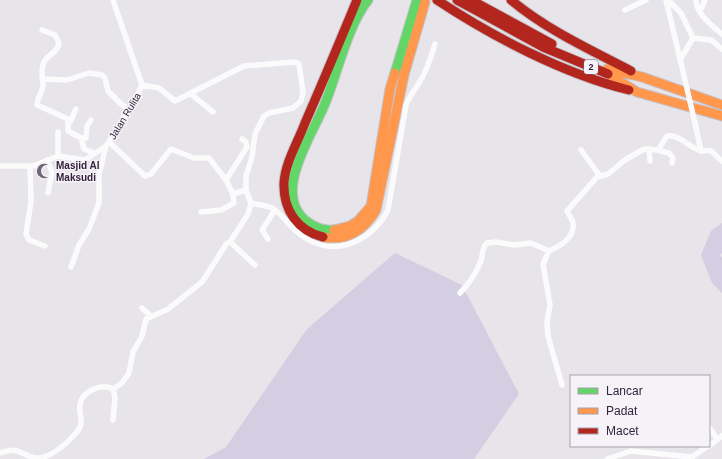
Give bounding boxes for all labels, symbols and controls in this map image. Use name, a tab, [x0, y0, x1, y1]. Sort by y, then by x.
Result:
road number: 2	[584, 60, 598, 74]
street label: Jalan Rulita	[107, 90, 143, 141]
place label: Masjid Al Maksudi	[56, 160, 100, 183]
mosque icon: Masjid Al Maksudi	[35, 162, 53, 180]
legend	[570, 375, 710, 447]
text: Lancar	[606, 384, 643, 398]
text: Padat	[606, 404, 638, 418]
text: Macet	[606, 424, 639, 438]

